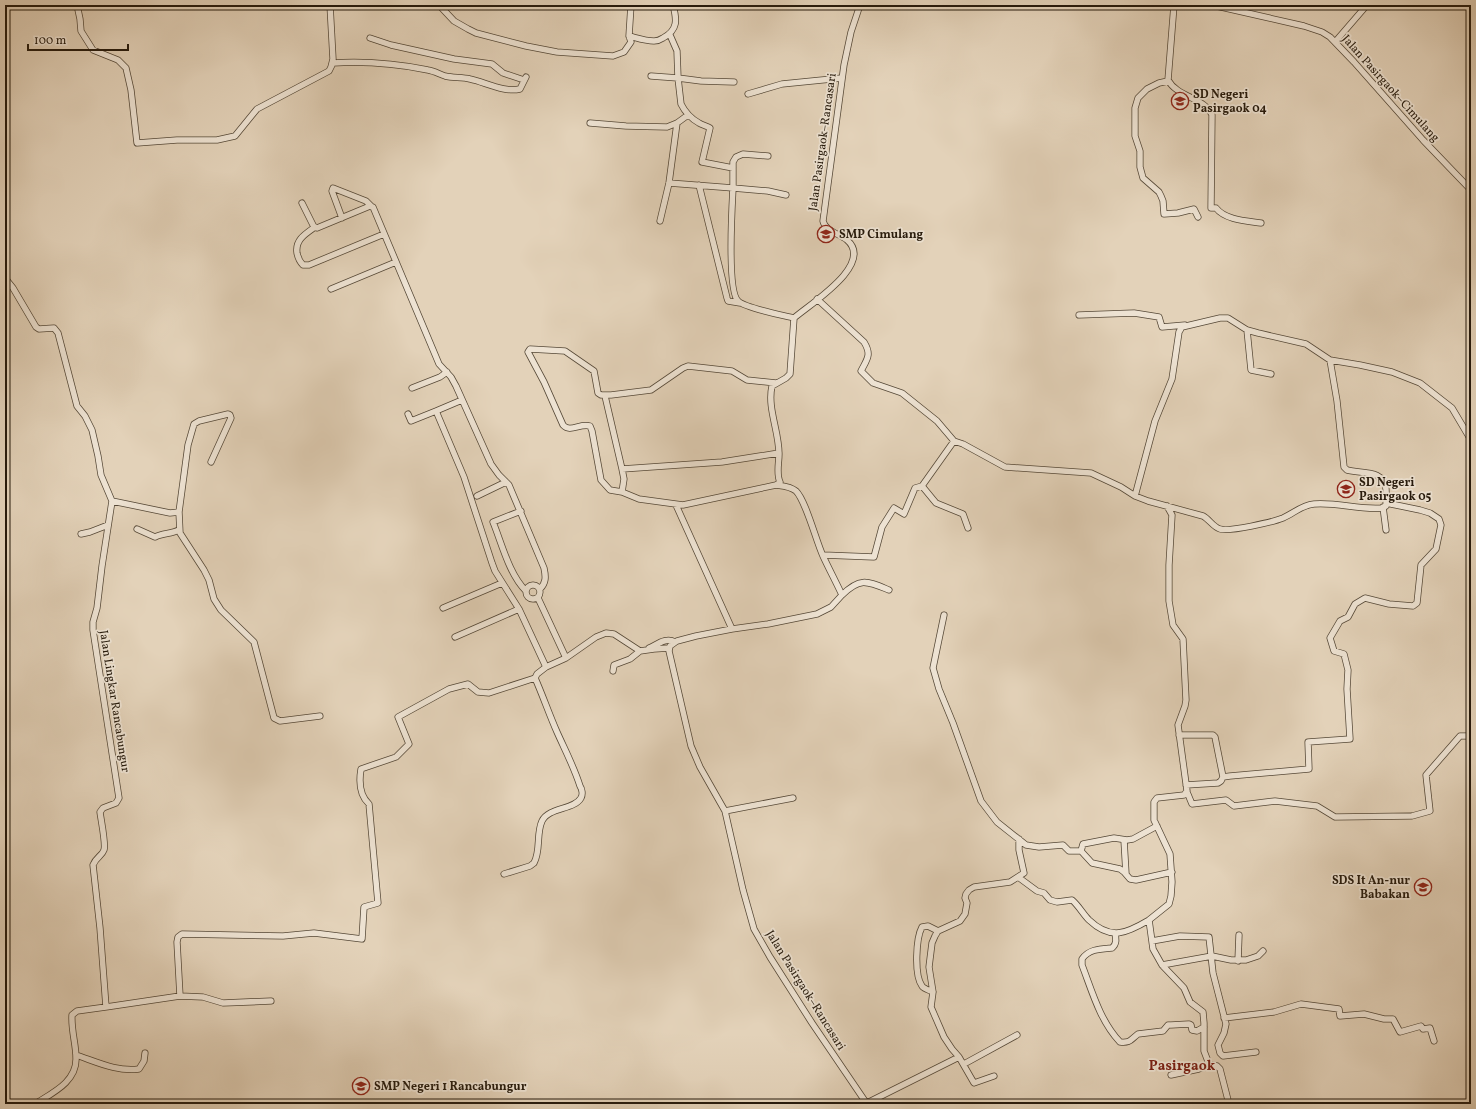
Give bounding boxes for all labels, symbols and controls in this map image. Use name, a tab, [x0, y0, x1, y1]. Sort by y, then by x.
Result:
scale bar	[28, 26, 128, 52]
street label: Jalan Pasirgaok–Cimulang	[1338, 32, 1443, 146]
text: 100 m	[34, 33, 67, 49]
street label: Jalan Pasirgaok–Rancasari	[805, 72, 841, 212]
place label: SD Negeri Pasirgaok 04	[1193, 87, 1267, 117]
school or university icon: SD Negeri Pasirgaok 04	[1170, 91, 1190, 111]
school or university icon: SMP Cimulang	[816, 224, 836, 244]
place label: SMP Cimulang	[839, 227, 924, 243]
place label: SD Negeri Pasirgaok 05	[1359, 475, 1432, 505]
school or university icon: SD Negeri Pasirgaok 05	[1336, 479, 1356, 499]
street label: Jalan Lingkar Rancabungur	[95, 629, 133, 773]
place label: SDS It An-nur Babakan	[1332, 873, 1410, 903]
school or university icon: SDS It An-nur Babakan	[1413, 877, 1433, 897]
street label: Jalan Pasirgaok–Rancasari	[762, 927, 849, 1054]
district label: Pasirgaok	[1149, 1057, 1216, 1076]
school or university icon: SMP Negeri 1 Rancabungur	[351, 1076, 371, 1096]
place label: SMP Negeri 1 Rancabungur	[374, 1079, 527, 1095]

